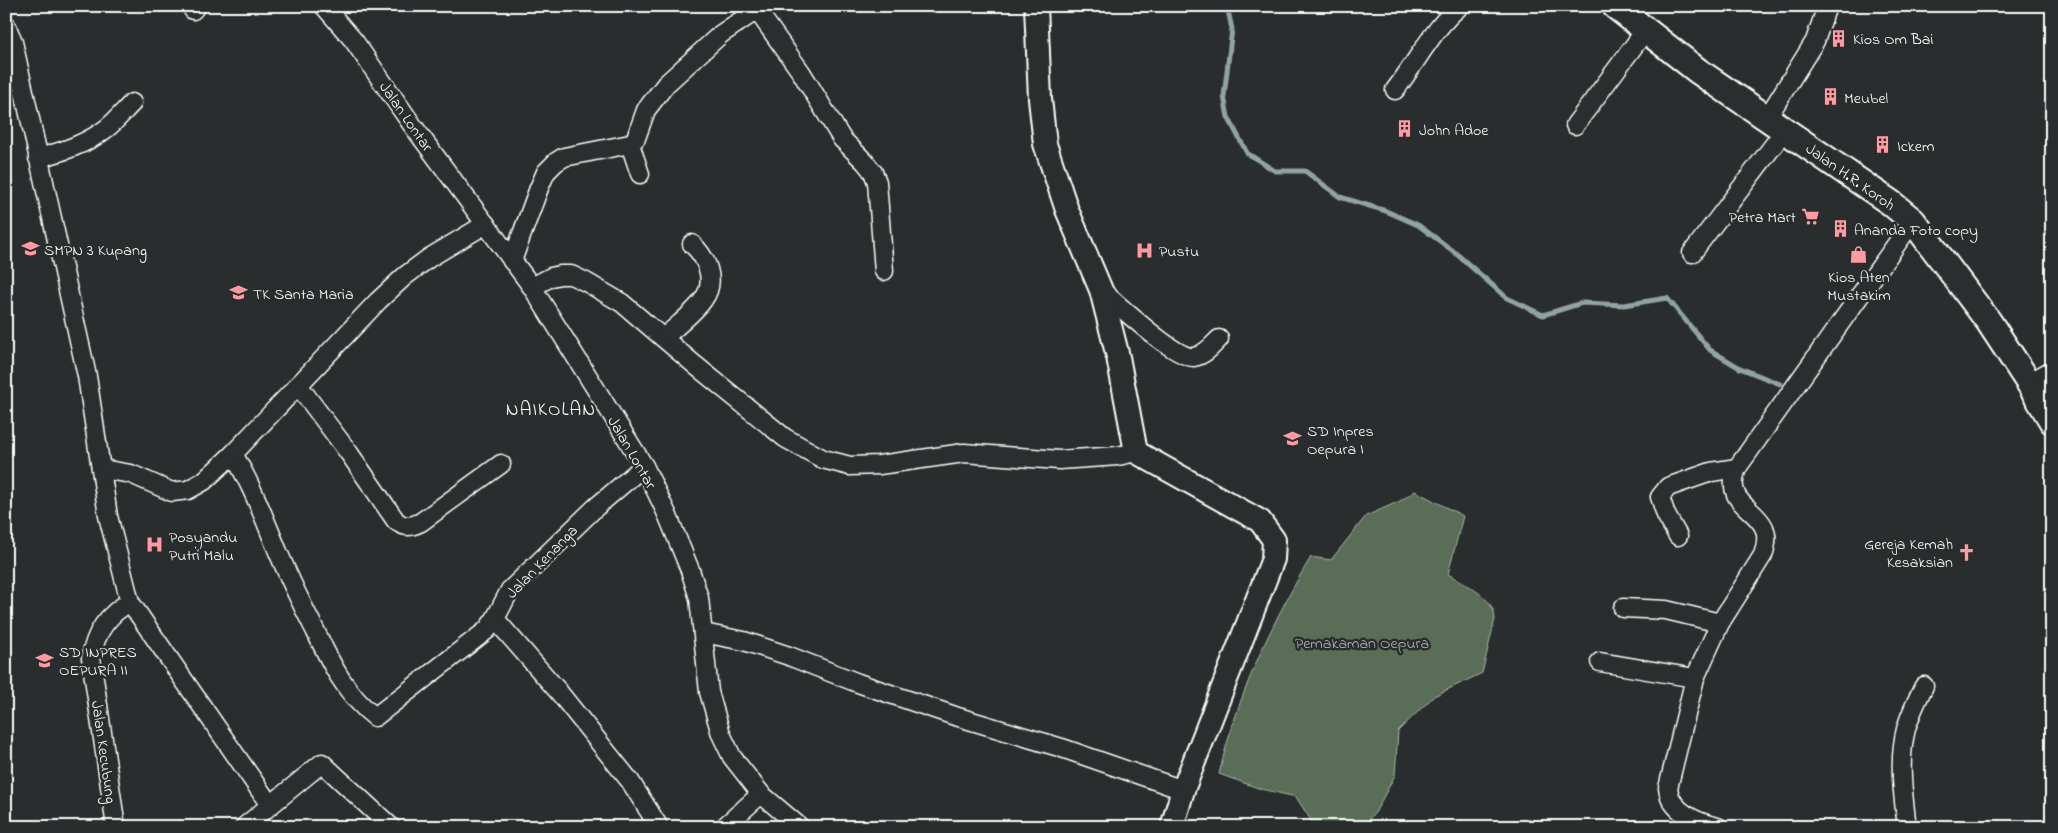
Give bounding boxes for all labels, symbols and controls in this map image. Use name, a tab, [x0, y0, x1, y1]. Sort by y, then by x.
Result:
building icon: Kios Om Bai	[1829, 28, 1849, 48]
place label: Kios Om Bai	[1853, 28, 1933, 52]
street label: Jalan Lontar	[372, 77, 438, 157]
building icon: Meubel	[1820, 87, 1840, 107]
place label: Meubel	[1844, 87, 1889, 111]
building icon: John Adoe	[1395, 119, 1415, 139]
place label: John Adoe	[1419, 119, 1489, 143]
building icon: Ickem	[1873, 135, 1893, 155]
place label: Ickem	[1897, 135, 1934, 159]
street label: Jalan H.R. Koroh	[1800, 138, 1900, 218]
place label: Petra Mart	[1729, 206, 1797, 230]
supermarket icon: Petra Mart	[1800, 206, 1820, 226]
building icon: Ananda Foto copy	[1830, 219, 1850, 239]
place label: Ananda Foto copy	[1854, 219, 1978, 243]
school or university icon: SMPN 3 Kupang	[20, 239, 40, 259]
place label: SMPN 3 Kupang	[44, 239, 147, 263]
hospital icon: Pustu	[1135, 240, 1155, 260]
place label: Pustu	[1159, 240, 1199, 264]
shop icon: Kios Aten Mustakim	[1849, 244, 1869, 264]
place label: Kios Aten Mustakim	[1827, 266, 1891, 308]
school or university icon: TK Santa Maria	[229, 283, 249, 303]
place label: TK Santa Maria	[253, 283, 354, 307]
district label: NAIKOLAN	[506, 397, 596, 424]
street label: Jalan Lontar	[601, 412, 662, 494]
place label: SD Inpres Oepura I	[1307, 420, 1374, 462]
school or university icon: SD Inpres Oepura I	[1283, 429, 1303, 449]
street label: Jalan Kenanga	[501, 520, 584, 605]
place label: Posyandu Putri Malu	[169, 526, 237, 568]
place label: Gereja Kemah Kesaksian	[1864, 533, 1953, 575]
hospital icon: Posyandu Putri Malu	[145, 535, 165, 555]
church icon: Gereja Kemah Kesaksian	[1957, 542, 1977, 562]
park label: Pemakaman Oepura	[1295, 632, 1429, 656]
place label: SD INPRES OEPURA II	[59, 641, 137, 683]
school or university icon: SD INPRES OEPURA II	[35, 650, 55, 670]
street label: Jalan Kecubung	[84, 699, 122, 805]

